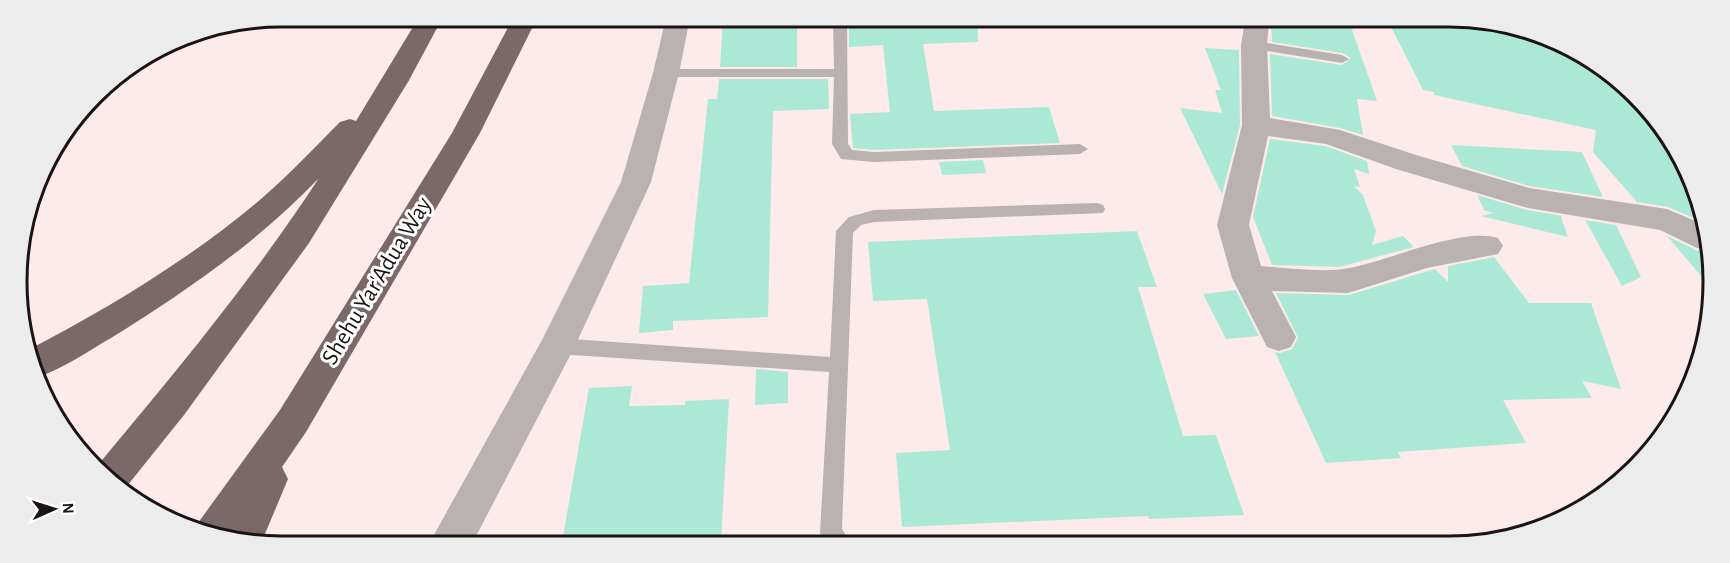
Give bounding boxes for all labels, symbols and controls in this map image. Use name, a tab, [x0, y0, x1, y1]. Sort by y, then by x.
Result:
street label: Shehu Yar'Adua Way	[318, 193, 436, 369]
north arrow	[24, 479, 84, 539]
text: N	[60, 502, 76, 514]

